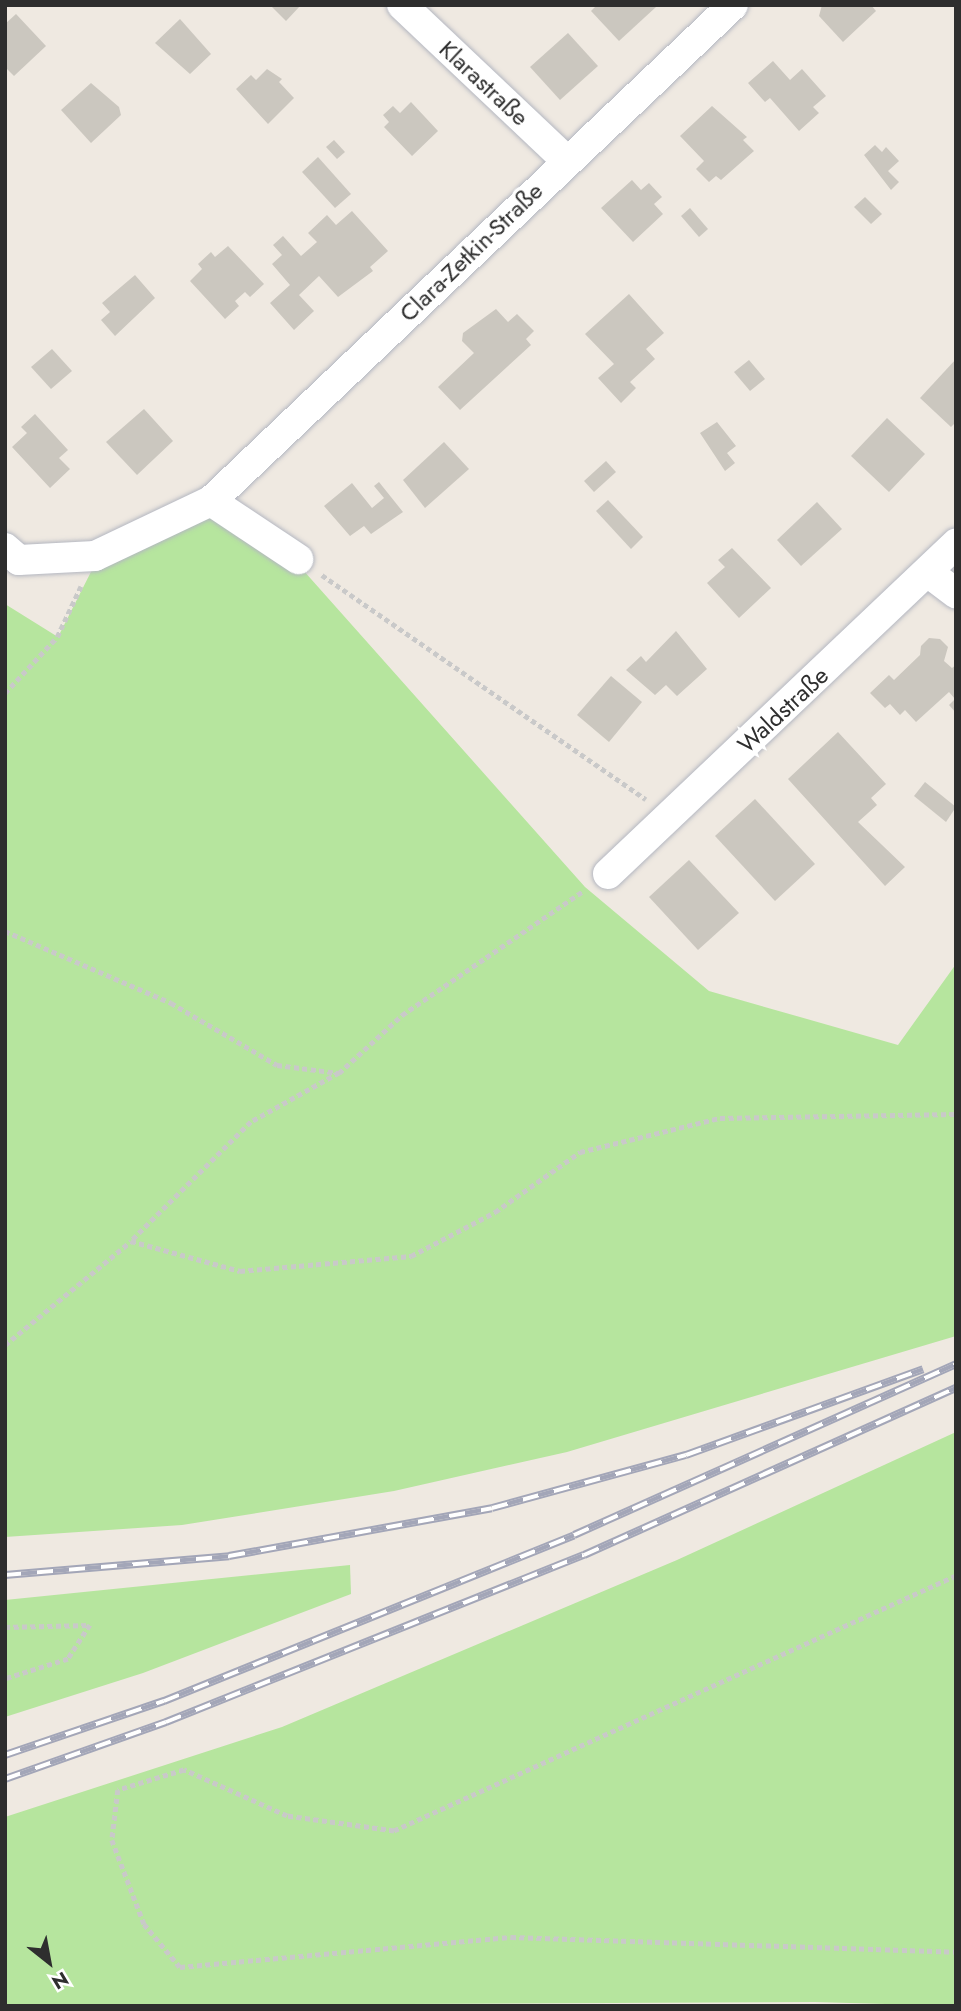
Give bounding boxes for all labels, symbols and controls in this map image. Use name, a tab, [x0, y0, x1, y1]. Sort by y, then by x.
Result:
street label: Klarastraße	[433, 34, 535, 132]
street label: Clara-Zetkin-Straße	[393, 176, 549, 328]
street label: Waldstraße	[732, 661, 834, 759]
north arrow	[14, 1927, 84, 1997]
text: N	[47, 1965, 73, 1996]

